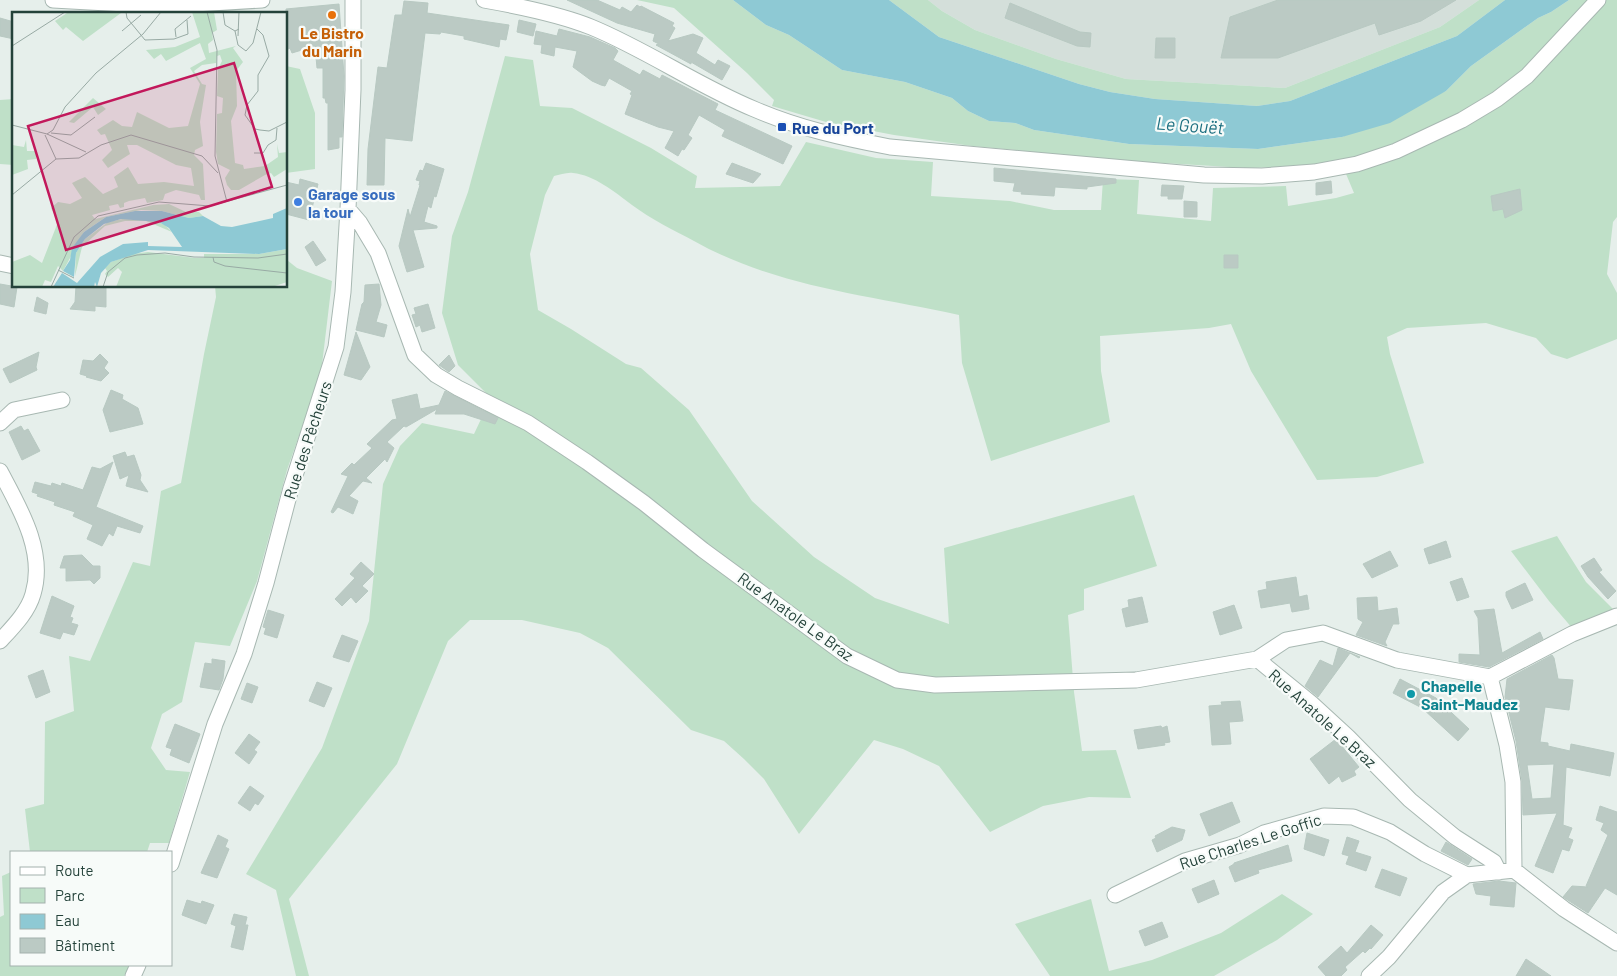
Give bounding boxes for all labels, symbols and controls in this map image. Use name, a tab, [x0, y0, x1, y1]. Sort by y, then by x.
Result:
marker: Le Bistro du Marin	[326, 9, 338, 21]
inset map	[12, 12, 288, 288]
place label: Le Bistro du Marin	[300, 23, 364, 60]
water label: Le Gouët	[1155, 112, 1225, 138]
place label: Rue du Port	[792, 118, 874, 137]
marker: Rue du Port	[776, 121, 788, 133]
place label: Garage sous la tour	[308, 184, 395, 221]
marker: Garage sous la tour	[292, 196, 304, 208]
street label: Rue des Pêcheurs	[279, 378, 335, 502]
street label: Rue Anatole Le Braz	[735, 568, 857, 664]
street label: Rue Anatole Le Braz	[1265, 665, 1381, 771]
place label: Chapelle Saint-Maudez	[1421, 676, 1518, 713]
marker: Chapelle Saint-Maudez	[1405, 688, 1417, 700]
street label: Rue Charles Le Goffic	[1177, 809, 1323, 873]
legend	[10, 851, 172, 966]
text: Route	[55, 861, 94, 879]
text: Parc	[55, 886, 85, 904]
text: Eau	[55, 911, 80, 929]
text: Bâtiment	[55, 936, 115, 954]

